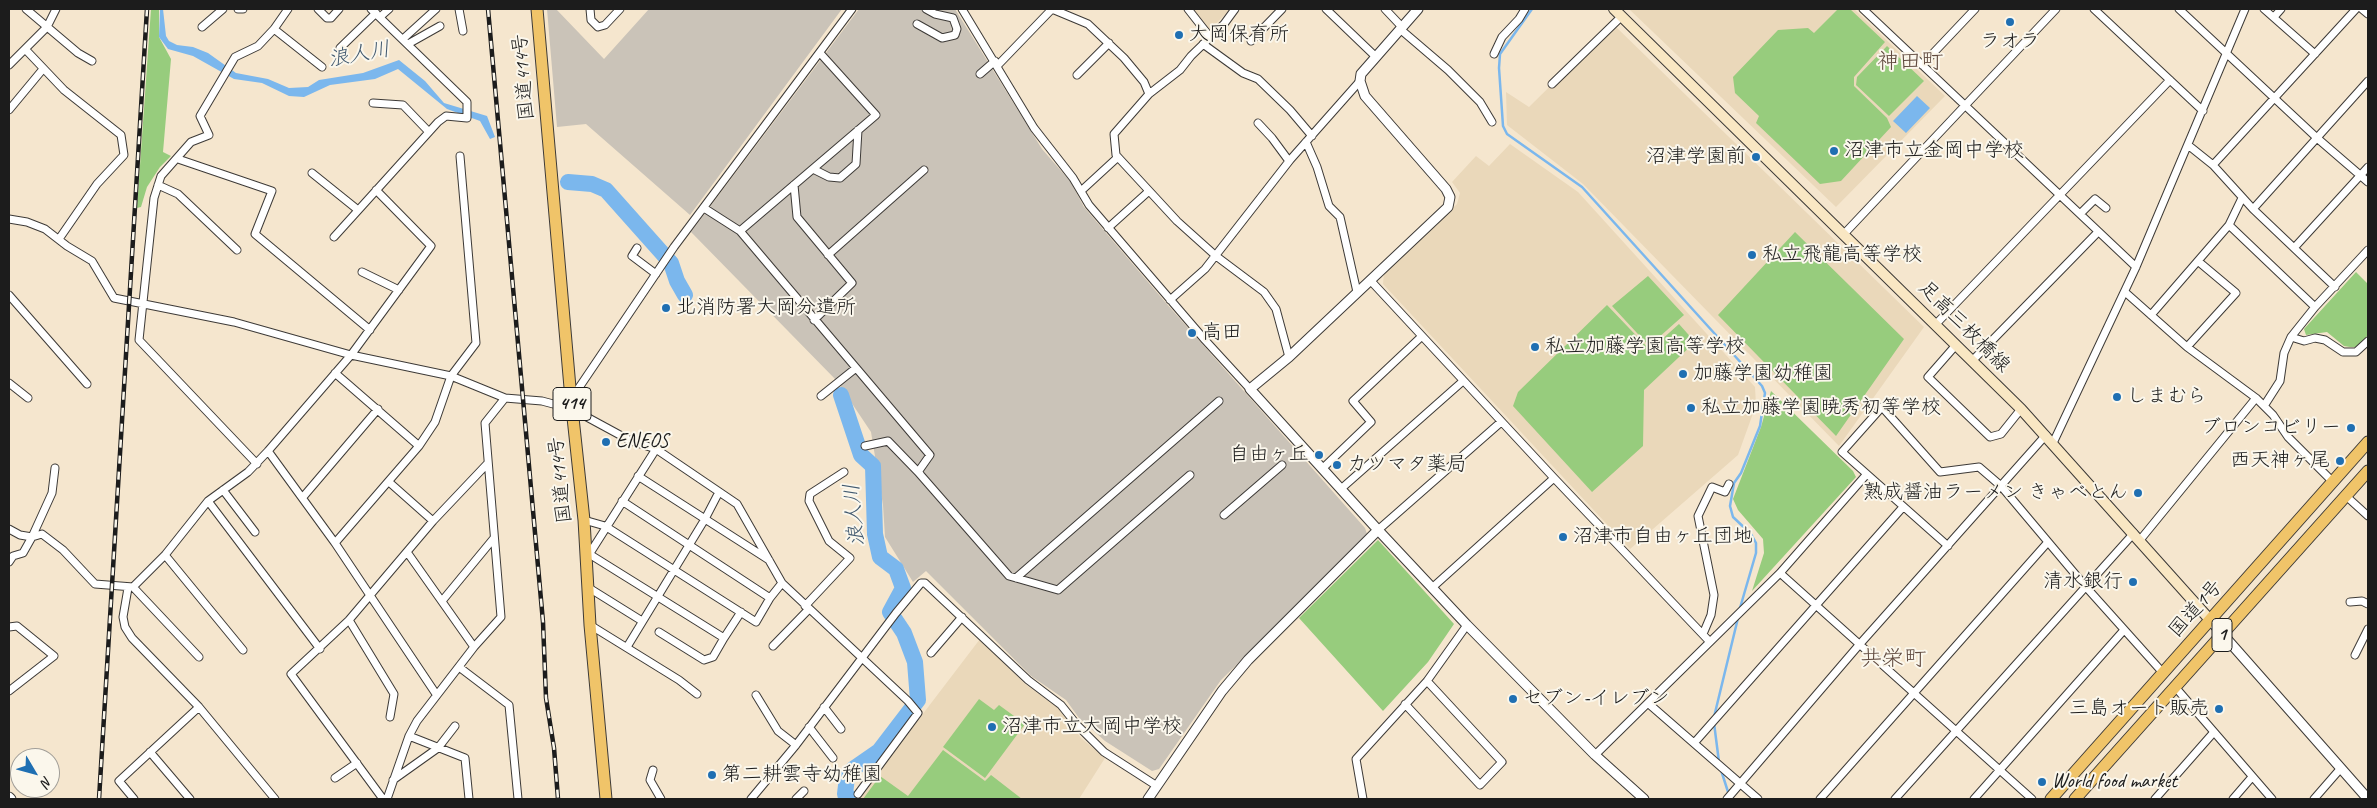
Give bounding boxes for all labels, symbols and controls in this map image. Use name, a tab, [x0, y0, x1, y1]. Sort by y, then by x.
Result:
marker: ラオラ	[2004, 16, 2016, 28]
place label: 大岡保育所	[1189, 23, 1289, 47]
marker: 大岡保育所	[1173, 29, 1185, 41]
place label: ラオラ	[1980, 30, 2040, 54]
street label: 国道414号	[508, 33, 540, 121]
water label: 浪人川	[326, 37, 392, 73]
district label: 神田町	[1877, 49, 1943, 75]
place label: 沼津市立金岡中学校	[1844, 139, 2024, 163]
place label: 沼津学園前	[1646, 145, 1746, 169]
marker: 沼津市立金岡中学校	[1828, 145, 1840, 157]
marker: 沼津学園前	[1750, 151, 1762, 163]
place label: 私立飛龍高等学校	[1762, 243, 1922, 267]
marker: 私立飛龍高等学校	[1746, 249, 1758, 261]
street label: 足高三枚橋線	[1913, 276, 2015, 378]
place label: 北消防署大岡分遣所	[676, 296, 856, 320]
marker: 北消防署大岡分遣所	[660, 302, 672, 314]
place label: 高田	[1202, 321, 1242, 345]
marker: 高田	[1186, 327, 1198, 339]
place label: 私立加藤学園高等学校	[1545, 335, 1745, 359]
marker: 私立加藤学園高等学校	[1529, 341, 1541, 353]
place label: 加藤学園幼稚園	[1693, 362, 1833, 386]
marker: 加藤学園幼稚園	[1677, 368, 1689, 380]
place label: しまむら	[2127, 385, 2207, 409]
road number: 414	[553, 388, 591, 420]
marker: しまむら	[2111, 391, 2123, 403]
place label: 私立加藤学園暁秀初等学校	[1701, 396, 1941, 420]
marker: 私立加藤学園暁秀初等学校	[1685, 402, 1697, 414]
place label: ブロンコビリー	[2201, 416, 2341, 440]
marker: ブロンコビリー	[2345, 422, 2357, 434]
place label: ENEOS	[616, 430, 669, 454]
street label: 国道414号	[545, 435, 577, 525]
marker: ENEOS	[600, 436, 612, 448]
place label: 自由ヶ丘	[1229, 443, 1309, 467]
marker: 自由ヶ丘	[1313, 449, 1325, 461]
place label: 西天神ヶ尾	[2230, 449, 2330, 473]
place label: カツマタ薬局	[1347, 453, 1467, 477]
marker: 西天神ヶ尾	[2334, 455, 2346, 467]
marker: カツマタ薬局	[1331, 459, 1343, 471]
place label: 熟成醤油ラーメン きゃべとん	[1863, 481, 2128, 505]
water label: 浪人川	[840, 483, 870, 547]
marker: 熟成醤油ラーメン きゃべとん	[2132, 487, 2144, 499]
place label: 沼津市自由ヶ丘団地	[1573, 525, 1753, 549]
marker: 沼津市自由ヶ丘団地	[1557, 531, 1569, 543]
place label: 清水銀行	[2043, 570, 2123, 594]
street label: 国道1号	[2164, 575, 2228, 643]
marker: 清水銀行	[2127, 576, 2139, 588]
road number: 1	[2212, 618, 2232, 652]
district label: 共栄町	[1860, 646, 1926, 672]
place label: セブン-イレブン	[1523, 687, 1670, 711]
marker: セブン-イレブン	[1507, 693, 1519, 705]
place label: 三島オート販売	[2069, 697, 2209, 721]
marker: 三島オート販売	[2213, 703, 2225, 715]
place label: 沼津市立大岡中学校	[1002, 715, 1182, 739]
marker: 沼津市立大岡中学校	[986, 721, 998, 733]
north arrow	[10, 748, 60, 798]
place label: 第二耕雲寺幼稚園	[722, 763, 882, 787]
marker: 第二耕雲寺幼稚園	[706, 769, 718, 781]
place label: World food market	[2052, 770, 2177, 794]
text: N	[37, 773, 56, 790]
marker: World food market	[2036, 776, 2048, 788]

